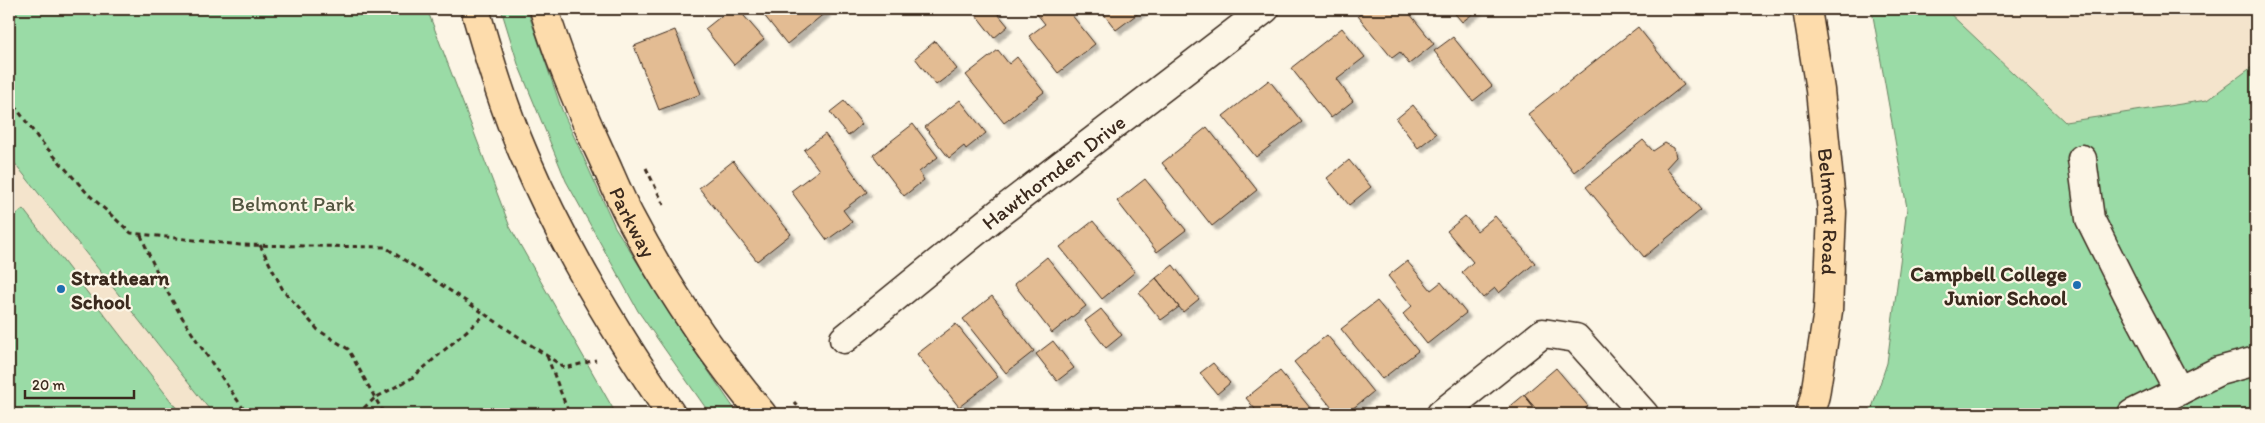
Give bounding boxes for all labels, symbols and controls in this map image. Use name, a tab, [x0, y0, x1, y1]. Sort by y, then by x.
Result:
street label: Hawthornden Drive	[976, 109, 1130, 234]
street label: Belmont Road	[1813, 147, 1845, 275]
street label: Parkway	[605, 183, 662, 262]
park label: Belmont Park	[231, 191, 355, 216]
place label: Campbell College Junior School	[1910, 261, 2068, 310]
place label: Strathearn School	[71, 265, 170, 314]
marker: Campbell College Junior School	[2071, 279, 2083, 291]
marker: Strathearn School	[55, 283, 67, 295]
scale bar	[25, 368, 134, 400]
text: 20 m	[32, 376, 66, 394]

